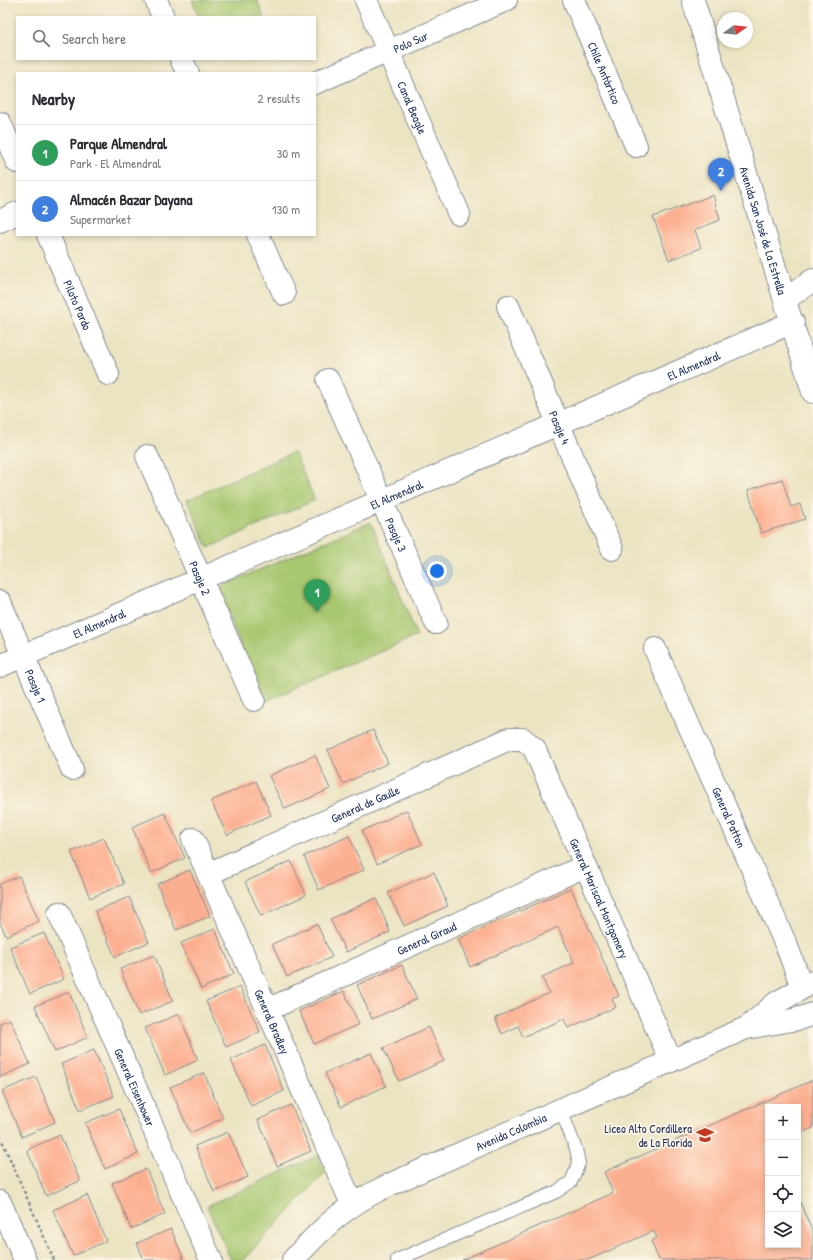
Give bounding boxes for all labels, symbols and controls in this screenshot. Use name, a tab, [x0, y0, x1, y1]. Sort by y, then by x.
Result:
north arrow	[717, 12, 753, 48]
search box	[16, 16, 316, 60]
street label: Polo Sur	[390, 26, 431, 57]
icon: search	[30, 27, 52, 49]
text: Search here	[62, 28, 126, 49]
street label: Chile Antártico	[584, 39, 626, 107]
street label: Canal Beagle	[394, 78, 432, 137]
text: Nearby	[32, 87, 75, 110]
text: 2 results	[258, 89, 300, 107]
text: Parque Almendral	[70, 133, 167, 154]
text: 1	[43, 144, 47, 162]
text: 30 m	[277, 144, 300, 162]
text: Park · El Almendral	[70, 154, 161, 172]
pin: 2	[708, 158, 734, 191]
street label: Avenida San José de La Estrella	[736, 164, 791, 297]
text: Almacén Bazar Dayana	[70, 189, 192, 210]
text: 2	[42, 200, 48, 218]
text: 130 m	[272, 200, 300, 218]
text: Supermarket	[70, 210, 131, 228]
street label: Piloto Pardo	[60, 277, 96, 333]
street label: El Almendral	[664, 346, 723, 384]
street label: Pasaje 4	[545, 408, 575, 447]
street label: El Almendral	[367, 475, 426, 513]
street label: Pasaje 3	[382, 515, 412, 554]
street label: Pasaje 2	[185, 558, 216, 598]
your location	[427, 561, 447, 581]
pin: 1	[304, 579, 330, 612]
street label: El Almendral	[70, 604, 129, 642]
street label: Pasaje 1	[21, 666, 51, 705]
street label: General de Gaulle	[328, 781, 402, 826]
street label: General Patton	[709, 784, 750, 850]
street label: General Mariscal Montgomery	[566, 835, 633, 961]
street label: General Giraud	[394, 917, 459, 959]
street label: General Bradley	[251, 986, 294, 1057]
street label: General Eisenhower	[111, 1045, 160, 1129]
map controls	[765, 1104, 801, 1248]
button: +	[765, 1104, 801, 1140]
street label: Avenida Colombia	[473, 1108, 549, 1154]
place label: Liceo Alto Cordillera de La Florida	[604, 1120, 692, 1151]
school or university icon: Liceo Alto Cordillera de La Florida	[695, 1125, 715, 1145]
button: −	[765, 1140, 801, 1176]
button: locate	[765, 1176, 801, 1212]
button: layers	[765, 1212, 801, 1248]

